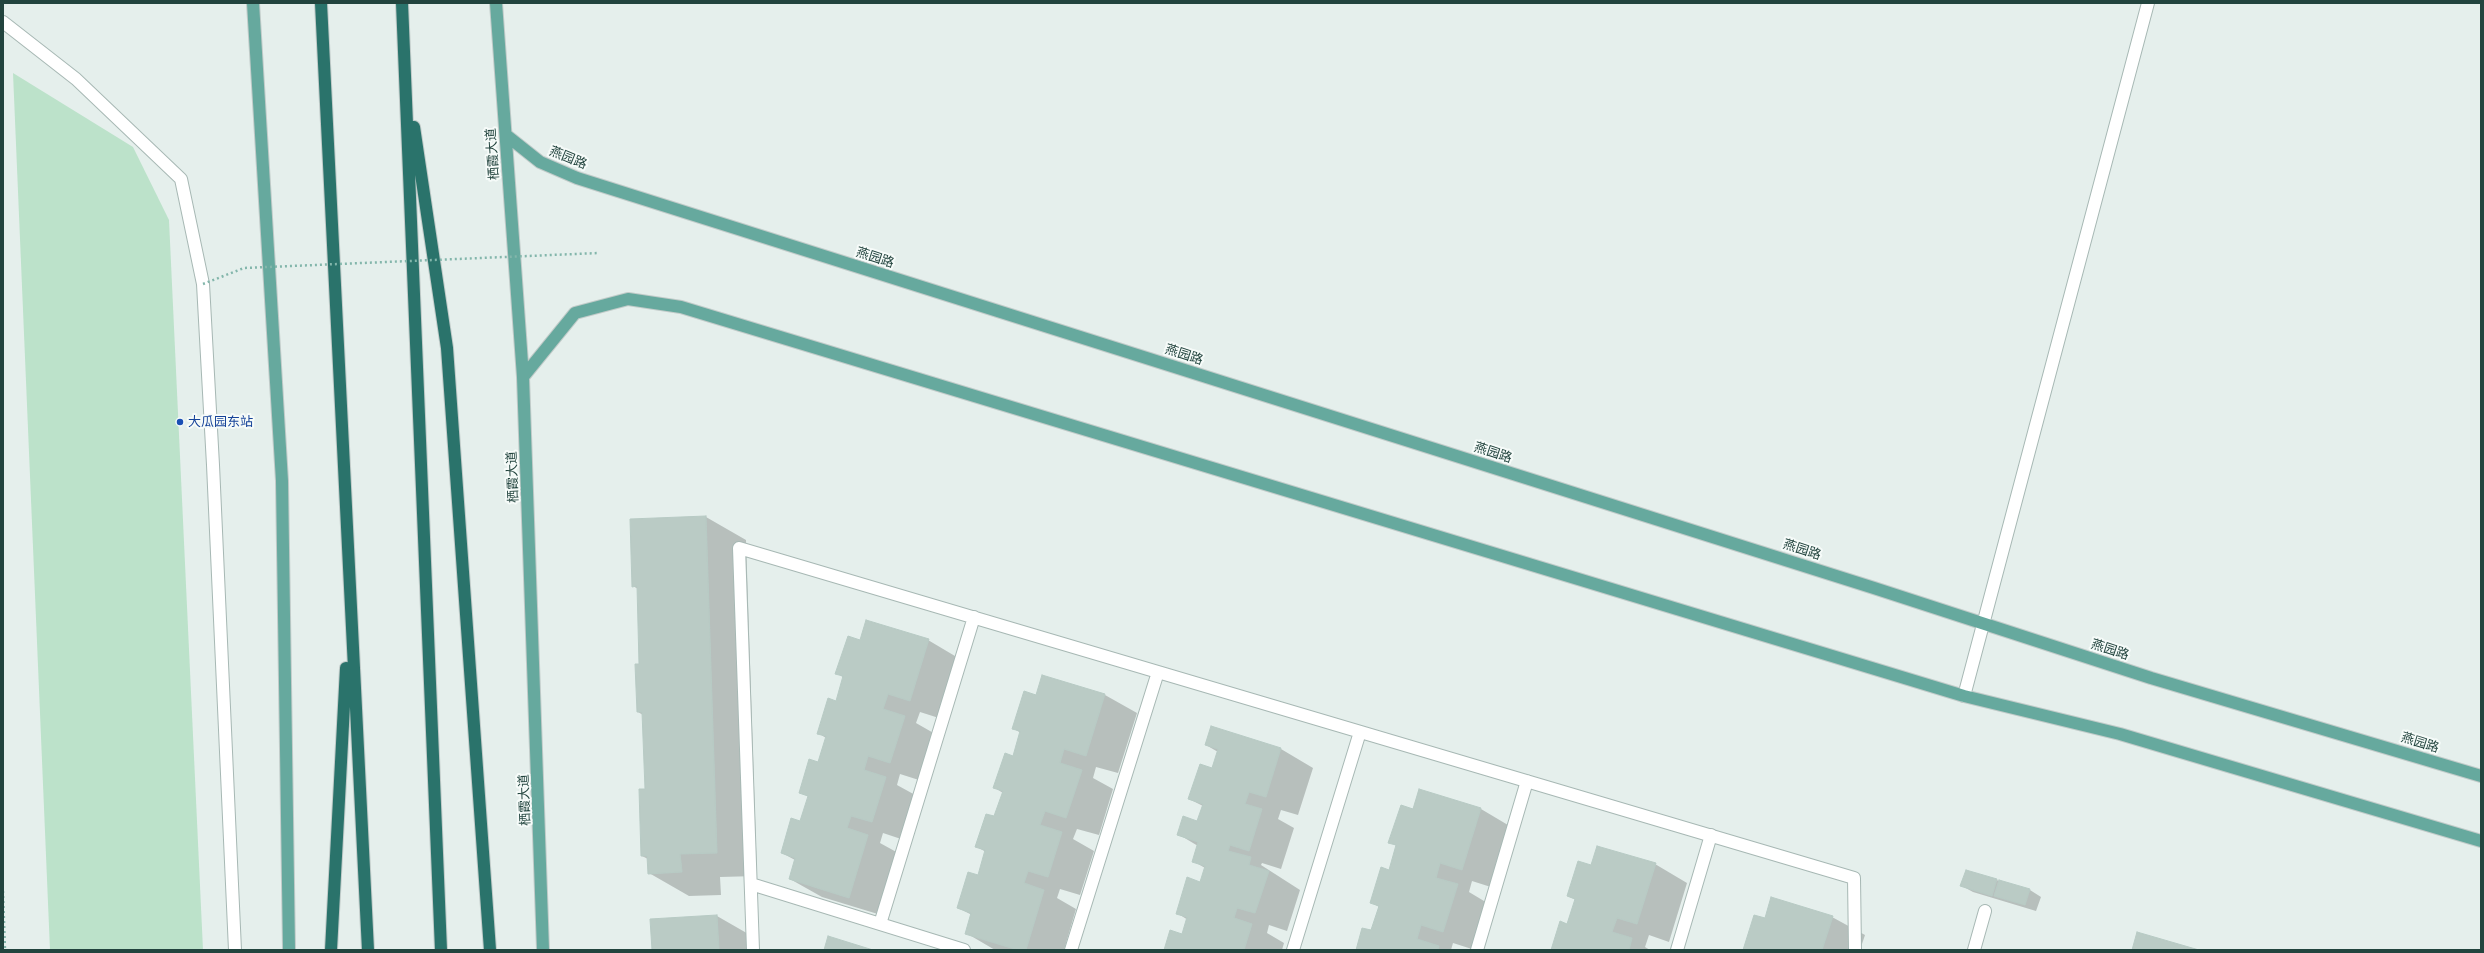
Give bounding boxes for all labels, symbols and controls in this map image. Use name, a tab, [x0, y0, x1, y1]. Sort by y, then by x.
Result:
street label: 栖霞大道	[483, 128, 503, 180]
street label: 燕园路	[547, 143, 589, 173]
street label: 燕园路	[854, 245, 896, 271]
street label: 燕园路	[1163, 342, 1205, 368]
place label: 大瓜园东站	[188, 414, 253, 430]
marker: 大瓜园东站	[175, 417, 185, 427]
street label: 燕园路	[1472, 440, 1514, 466]
street label: 栖霞大道	[504, 451, 522, 503]
street label: 燕园路	[1781, 537, 1823, 563]
street label: 燕园路	[2089, 637, 2131, 663]
street label: 燕园路	[2399, 730, 2441, 756]
street label: 栖霞大道	[516, 774, 534, 826]

